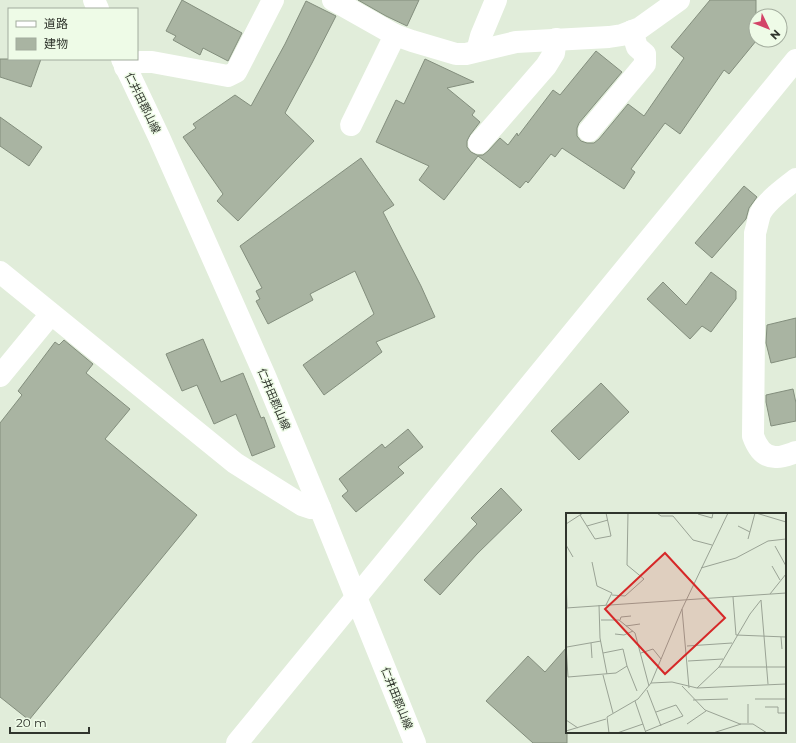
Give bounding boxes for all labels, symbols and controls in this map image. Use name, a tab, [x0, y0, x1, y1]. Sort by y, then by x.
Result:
legend	[8, 8, 138, 60]
north arrow	[748, 8, 788, 48]
text: 道路	[44, 16, 68, 31]
text: N	[767, 27, 783, 43]
text: 建物	[44, 36, 68, 51]
street label: 仁井田郡山線	[122, 70, 164, 136]
street label: 仁井田郡山線	[255, 366, 293, 432]
inset map	[566, 513, 786, 733]
street label: 仁井田郡山線	[378, 665, 416, 731]
scale bar	[10, 709, 89, 735]
text: 20 m	[16, 715, 47, 730]

